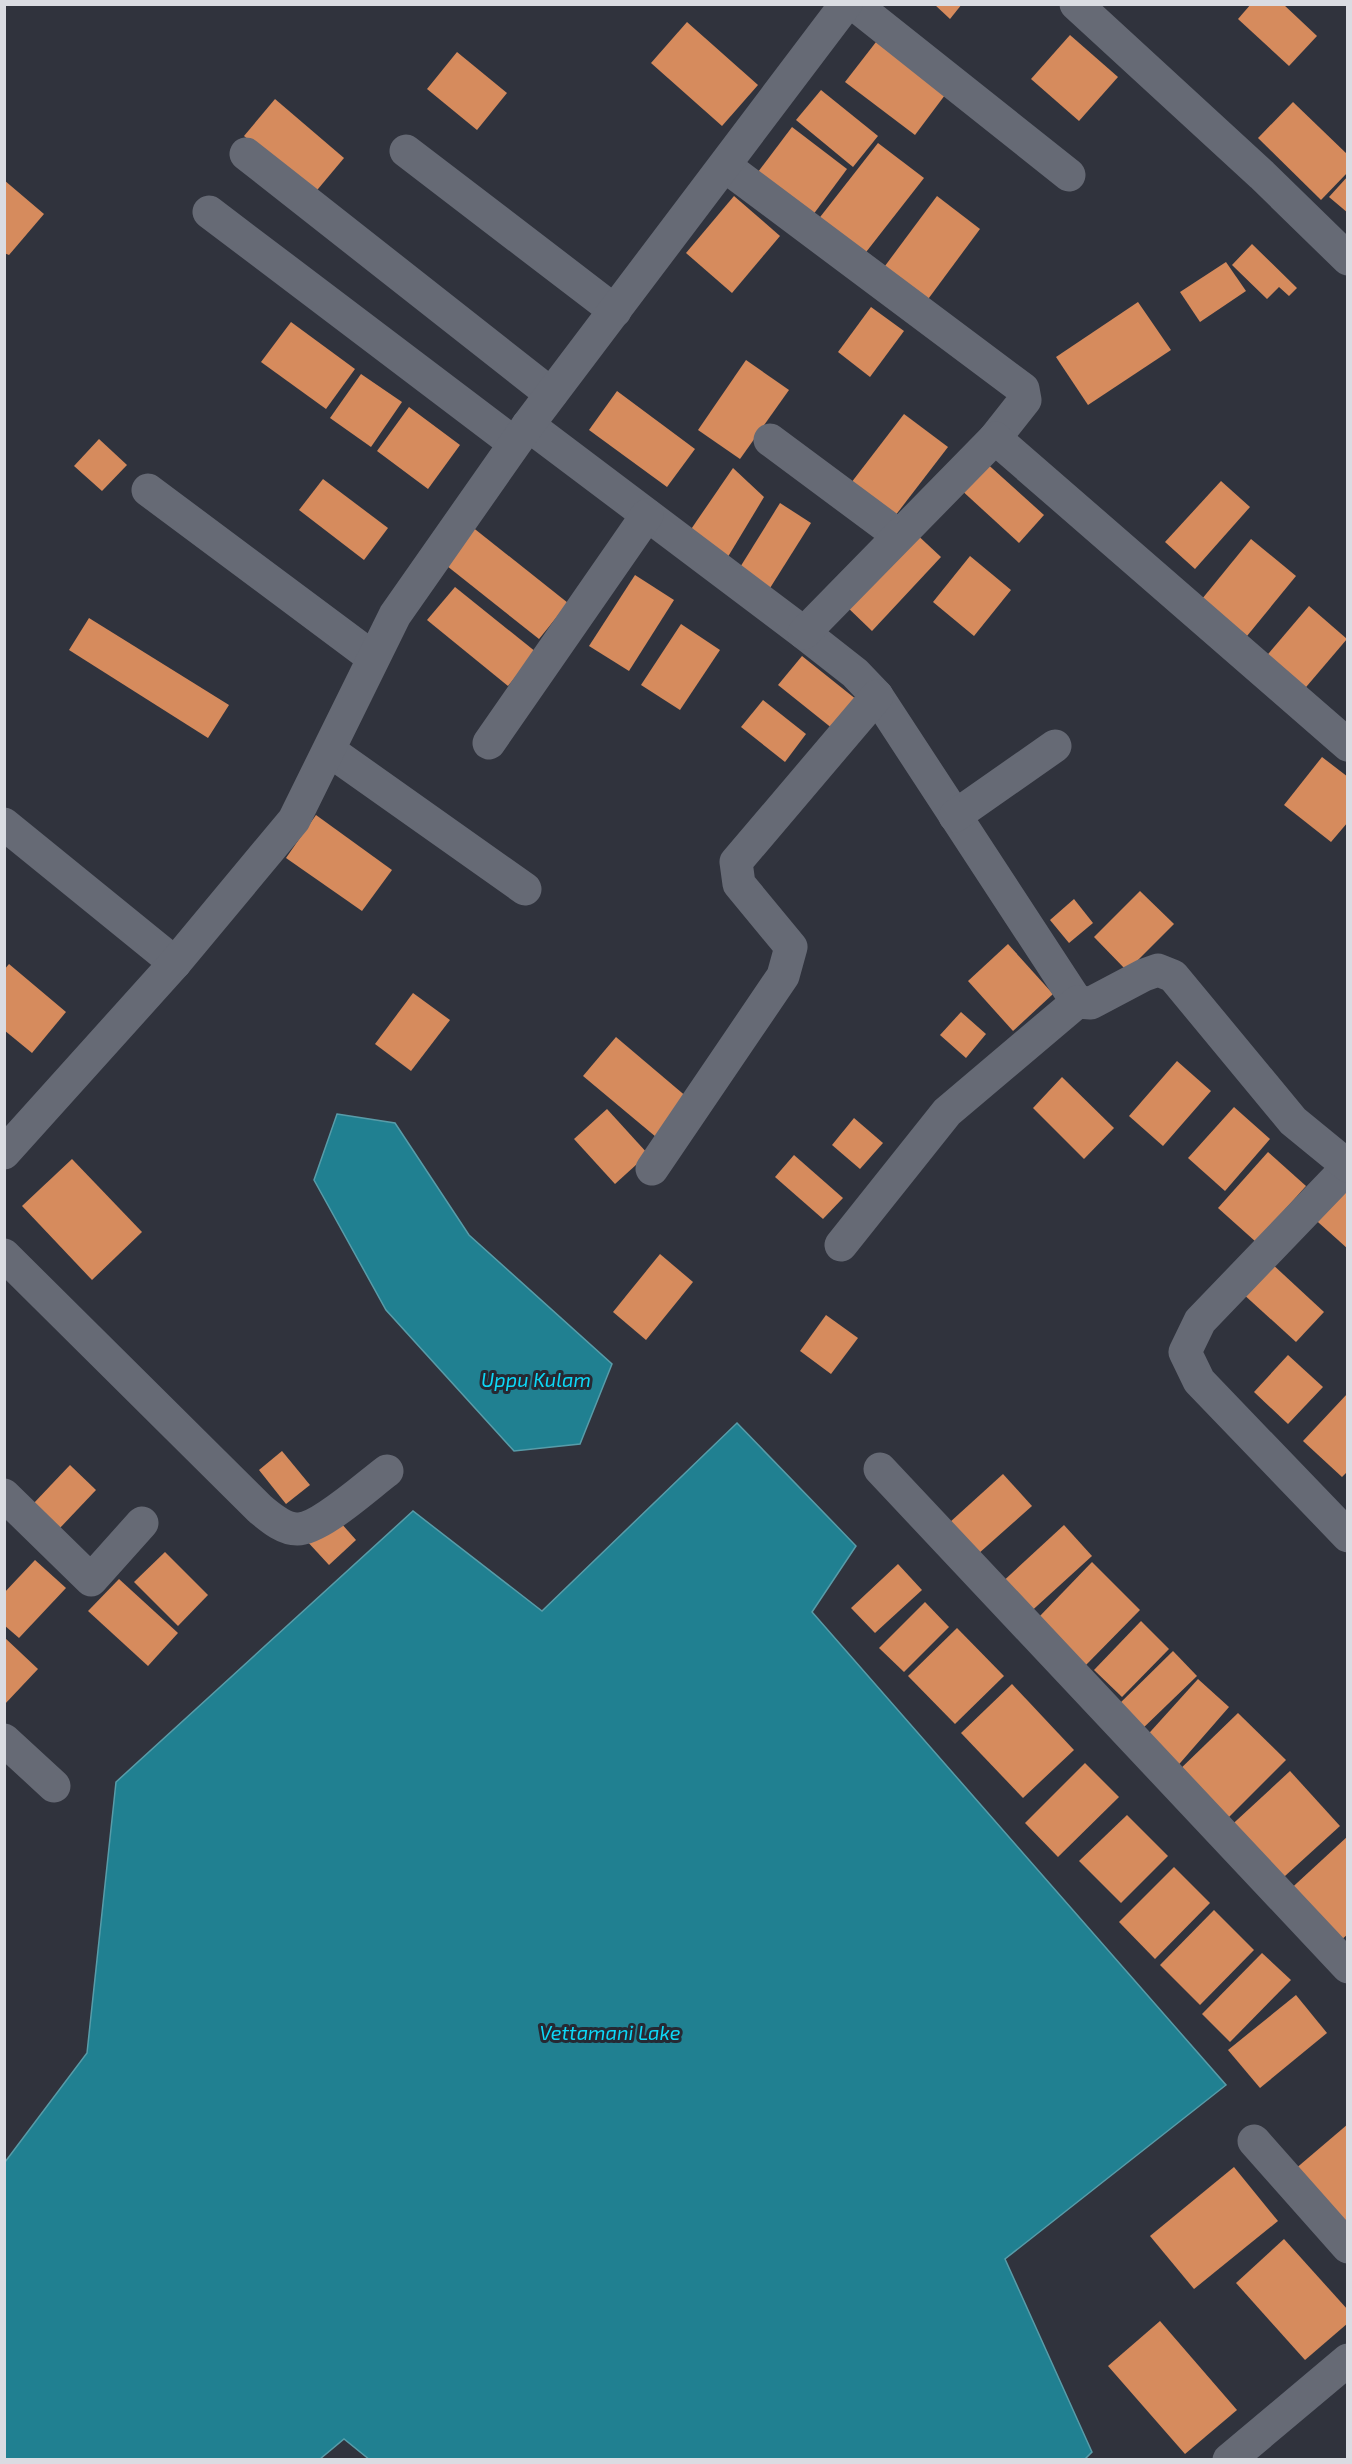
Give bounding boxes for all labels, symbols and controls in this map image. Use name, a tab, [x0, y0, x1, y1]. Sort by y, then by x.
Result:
water label: Uppu Kulam	[481, 1367, 591, 1391]
water label: Vettamani Lake	[539, 2020, 681, 2044]

